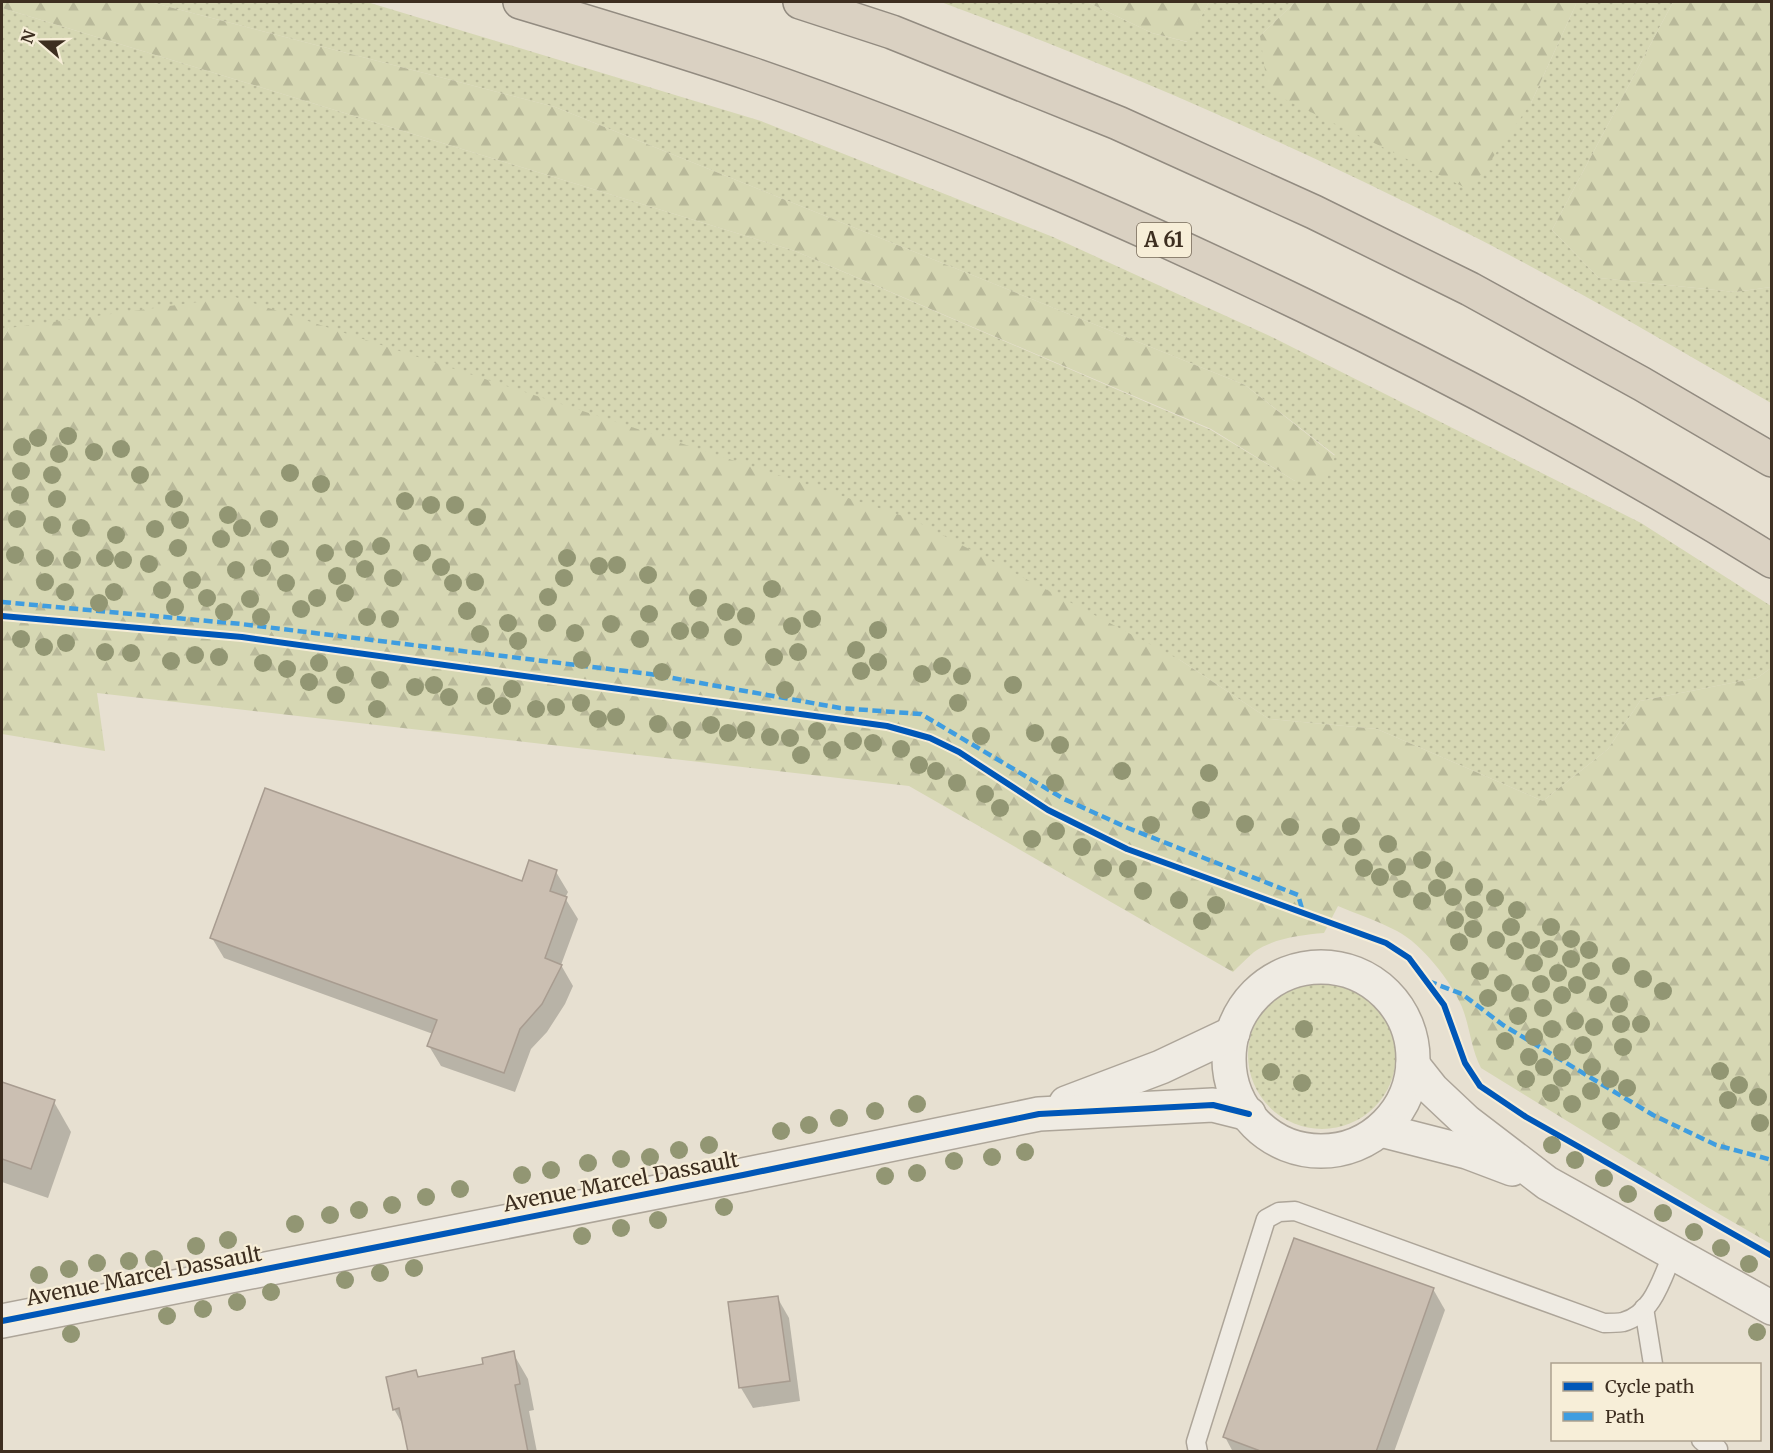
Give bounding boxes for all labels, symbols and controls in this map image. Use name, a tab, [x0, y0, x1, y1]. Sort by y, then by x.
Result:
north arrow	[12, 12, 72, 72]
text: N	[16, 27, 40, 46]
road number: A 61	[1137, 223, 1191, 257]
street label: Avenue Marcel Dassault	[500, 1145, 741, 1218]
street label: Avenue Marcel Dassault	[23, 1239, 264, 1312]
legend	[1551, 1363, 1761, 1441]
text: Cycle path	[1605, 1375, 1695, 1398]
text: Path	[1605, 1405, 1645, 1428]

